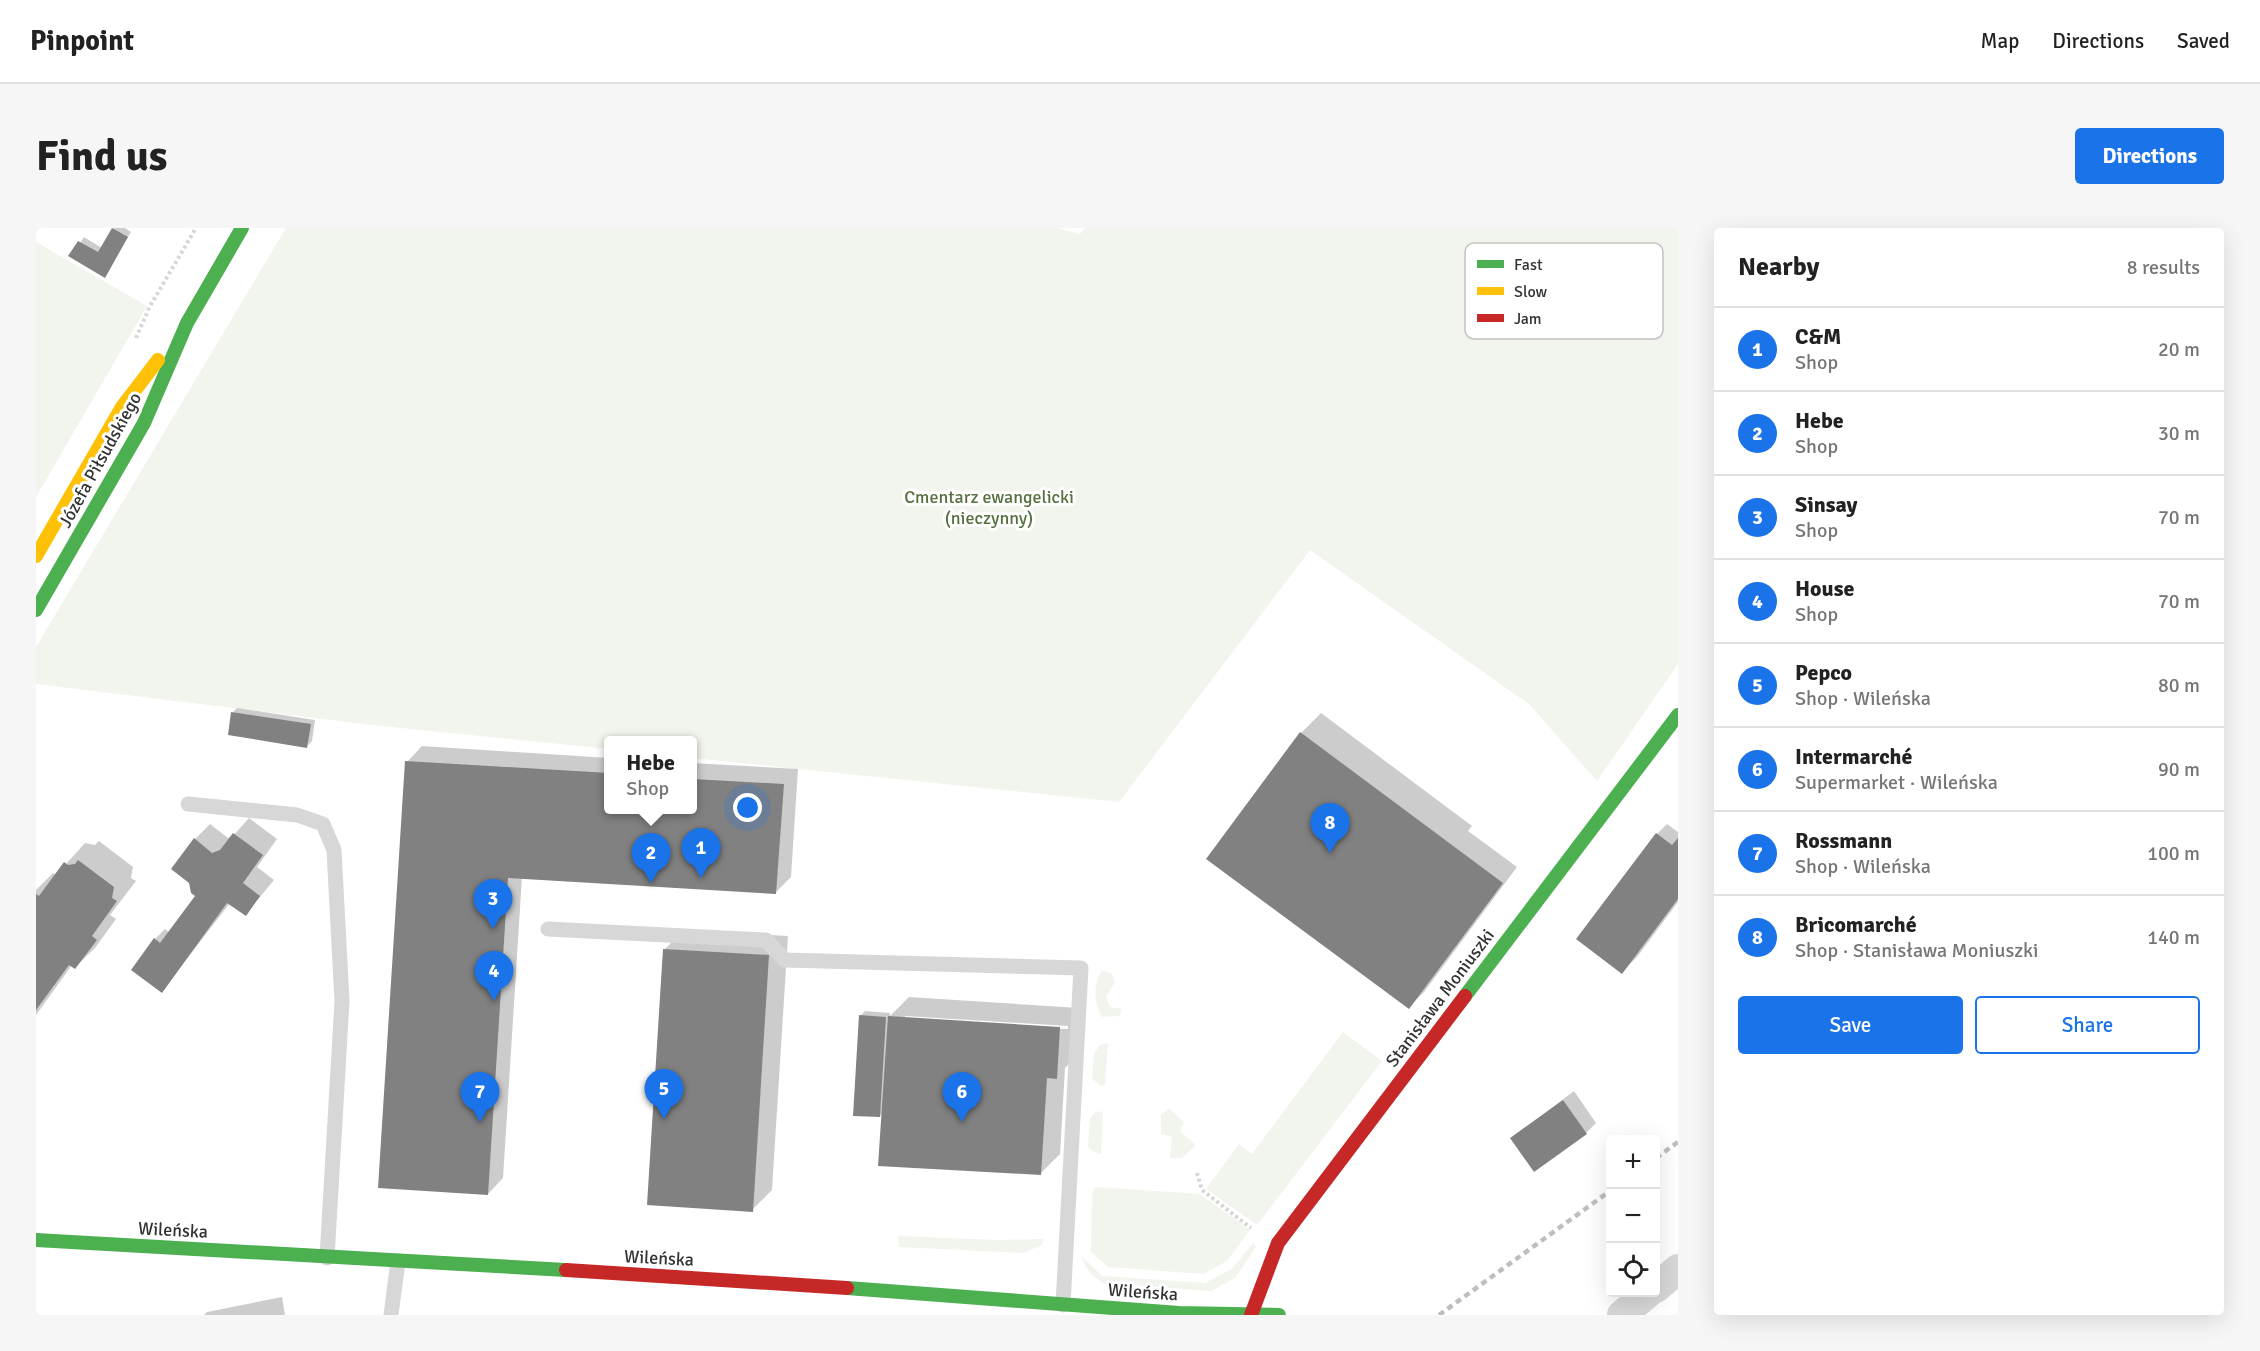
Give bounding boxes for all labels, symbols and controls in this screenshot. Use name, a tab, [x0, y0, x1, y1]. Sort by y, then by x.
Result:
text: Pinpoint	[30, 24, 134, 58]
text: Map	[1981, 28, 2019, 54]
text: Directions	[2052, 28, 2144, 54]
text: Saved	[2177, 28, 2230, 54]
button: Directions	[2075, 128, 2224, 184]
text: Find us	[36, 131, 167, 182]
legend	[1465, 243, 1663, 339]
text: Nearby	[1738, 251, 1819, 283]
text: Fast	[1514, 255, 1543, 275]
text: 8 results	[2127, 255, 2200, 280]
text: Slow	[1514, 282, 1548, 302]
text: Jam	[1514, 309, 1542, 329]
text: C&M	[1795, 323, 1841, 350]
text: 1	[1752, 337, 1763, 362]
text: 20 m	[2158, 337, 2200, 362]
text: Shop	[1795, 350, 1838, 375]
street label: Józefa Piłsudskiego	[54, 389, 146, 531]
text: Hebe	[1795, 407, 1844, 434]
text: 2	[1752, 421, 1763, 446]
text: 30 m	[2158, 421, 2200, 446]
text: Shop	[1795, 434, 1838, 459]
park label: Cmentarz ewangelicki (nieczynny)	[904, 486, 1074, 529]
text: Sinsay	[1795, 491, 1858, 518]
text: 3	[1752, 505, 1763, 530]
text: 70 m	[2158, 505, 2200, 530]
text: Shop	[1795, 518, 1838, 543]
text: House	[1795, 575, 1854, 602]
text: 4	[1752, 589, 1763, 614]
text: 70 m	[2158, 589, 2200, 614]
text: Shop	[1795, 602, 1838, 627]
text: Pepco	[1795, 659, 1852, 686]
text: 5	[1752, 673, 1763, 698]
text: 80 m	[2158, 673, 2200, 698]
text: Shop · Wileńska	[1795, 686, 1931, 711]
popup	[604, 736, 697, 814]
text: Intermarché	[1795, 743, 1913, 770]
text: Hebe	[626, 749, 675, 776]
text: 6	[1752, 757, 1763, 782]
text: 90 m	[2158, 757, 2200, 782]
text: Supermarket · Wileńska	[1795, 770, 1998, 795]
text: Shop	[626, 776, 669, 801]
your location	[733, 793, 762, 822]
pin: 8	[1310, 804, 1350, 853]
text: Rossmann	[1795, 827, 1892, 854]
pin: 1	[682, 828, 720, 878]
pin: 2	[632, 834, 670, 883]
text: 7	[1752, 841, 1763, 866]
text: 100 m	[2147, 841, 2200, 866]
text: Shop · Wileńska	[1795, 854, 1931, 879]
pin: 3	[474, 880, 512, 929]
text: Bricomarché	[1795, 911, 1917, 938]
street label: Stanisława Moniuszki	[1381, 925, 1499, 1071]
text: 8	[1752, 925, 1763, 950]
text: 140 m	[2147, 925, 2200, 950]
text: Shop · Stanisława Moniuszki	[1795, 938, 2038, 963]
pin: 4	[474, 952, 514, 1001]
button: Save	[1738, 996, 1963, 1054]
button: Share	[1975, 996, 2200, 1054]
pin: 5	[644, 1070, 684, 1119]
pin: 7	[460, 1072, 500, 1122]
pin: 6	[942, 1072, 982, 1122]
map controls	[1606, 1135, 1660, 1297]
button: +	[1606, 1135, 1660, 1189]
button: −	[1606, 1189, 1660, 1243]
street label: Wileńska	[137, 1217, 209, 1243]
button: locate	[1606, 1243, 1660, 1297]
street label: Wileńska	[623, 1245, 695, 1271]
street label: Wileńska	[1107, 1279, 1179, 1305]

